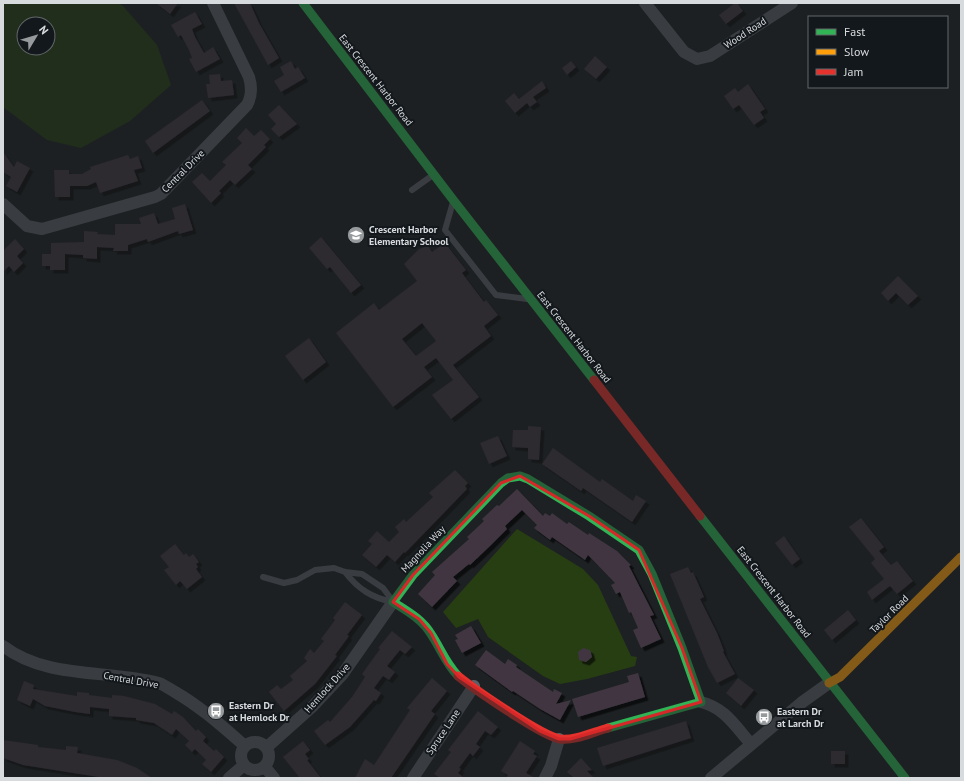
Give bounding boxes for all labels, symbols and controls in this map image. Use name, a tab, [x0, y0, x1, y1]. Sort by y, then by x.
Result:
street label: Wood Road	[721, 15, 769, 51]
north arrow	[16, 16, 56, 56]
legend	[808, 16, 948, 88]
text: N	[36, 23, 52, 37]
text: Fast	[844, 24, 865, 39]
street label: East Crescent Harbor Road	[336, 32, 416, 128]
text: Slow	[844, 44, 869, 59]
text: Jam	[843, 64, 863, 79]
street label: Central Drive	[159, 147, 207, 195]
place label: Crescent Harbor Elementary School	[369, 223, 449, 248]
school or university icon: Crescent Harbor Elementary School	[346, 225, 366, 245]
street label: East Crescent Harbor Road	[534, 289, 614, 385]
street label: Magnolia Way	[398, 523, 448, 575]
street label: East Crescent Harbor Road	[734, 544, 814, 640]
street label: Taylor Road	[867, 592, 911, 636]
street label: Hemlock Drive	[301, 661, 353, 715]
street label: Central Drive	[102, 669, 160, 691]
place label: Eastern Dr at Hemlock Dr	[229, 699, 290, 724]
bus stop icon: Eastern Dr at Hemlock Dr	[206, 701, 226, 721]
place label: Eastern Dr at Larch Dr	[777, 705, 824, 730]
street label: Spruce Lane	[423, 707, 463, 757]
bus stop icon: Eastern Dr at Larch Dr	[754, 707, 774, 727]

